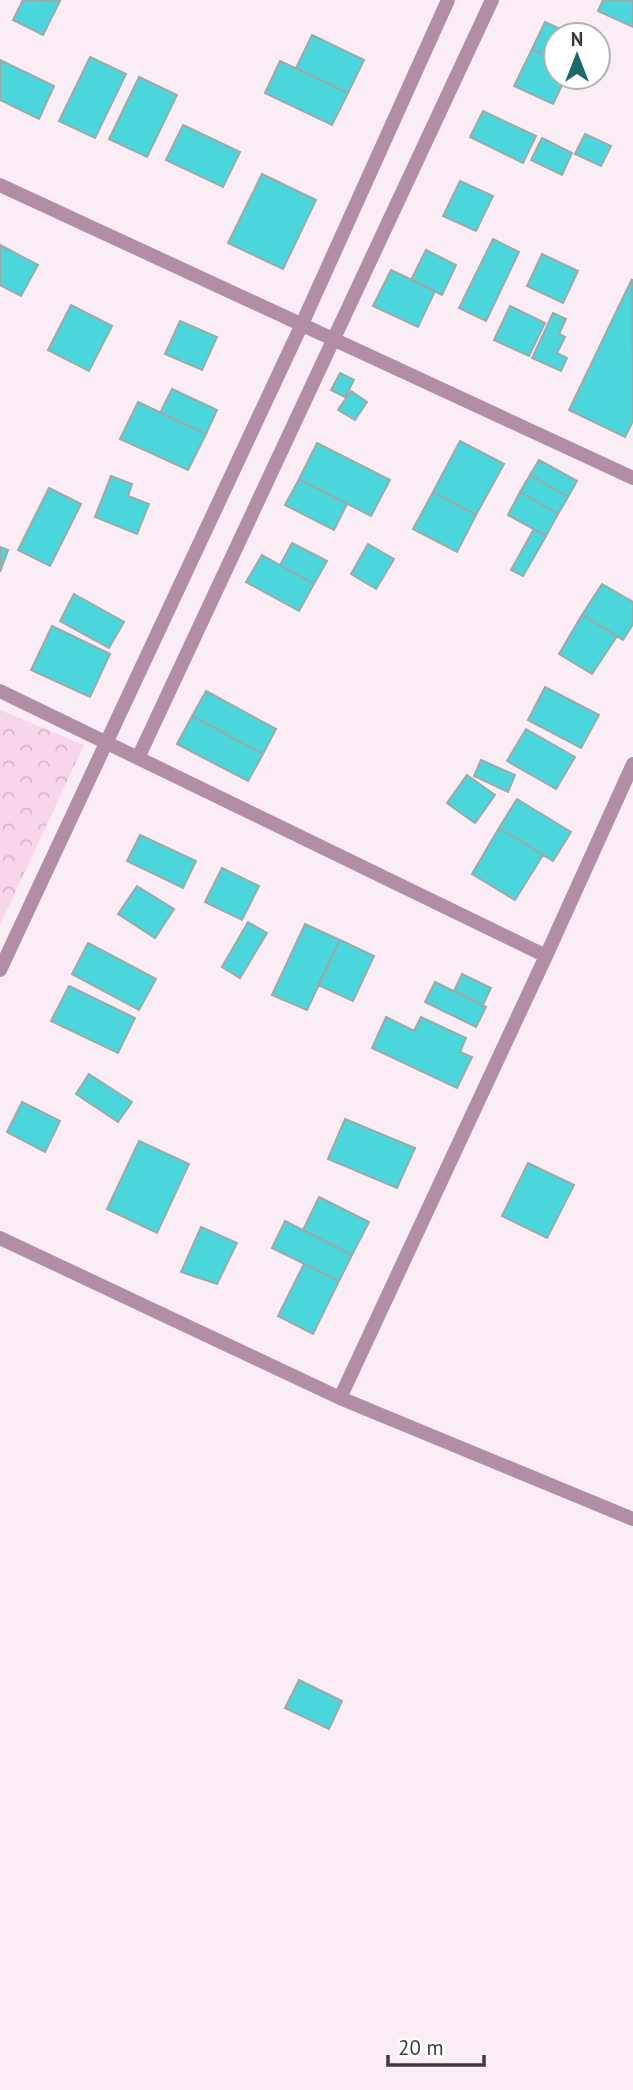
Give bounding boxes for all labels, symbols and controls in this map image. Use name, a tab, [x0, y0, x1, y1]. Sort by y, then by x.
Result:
north arrow	[542, 21, 612, 91]
text: N	[571, 27, 583, 51]
scale bar	[388, 2024, 484, 2068]
text: 20 m	[398, 2034, 444, 2061]

